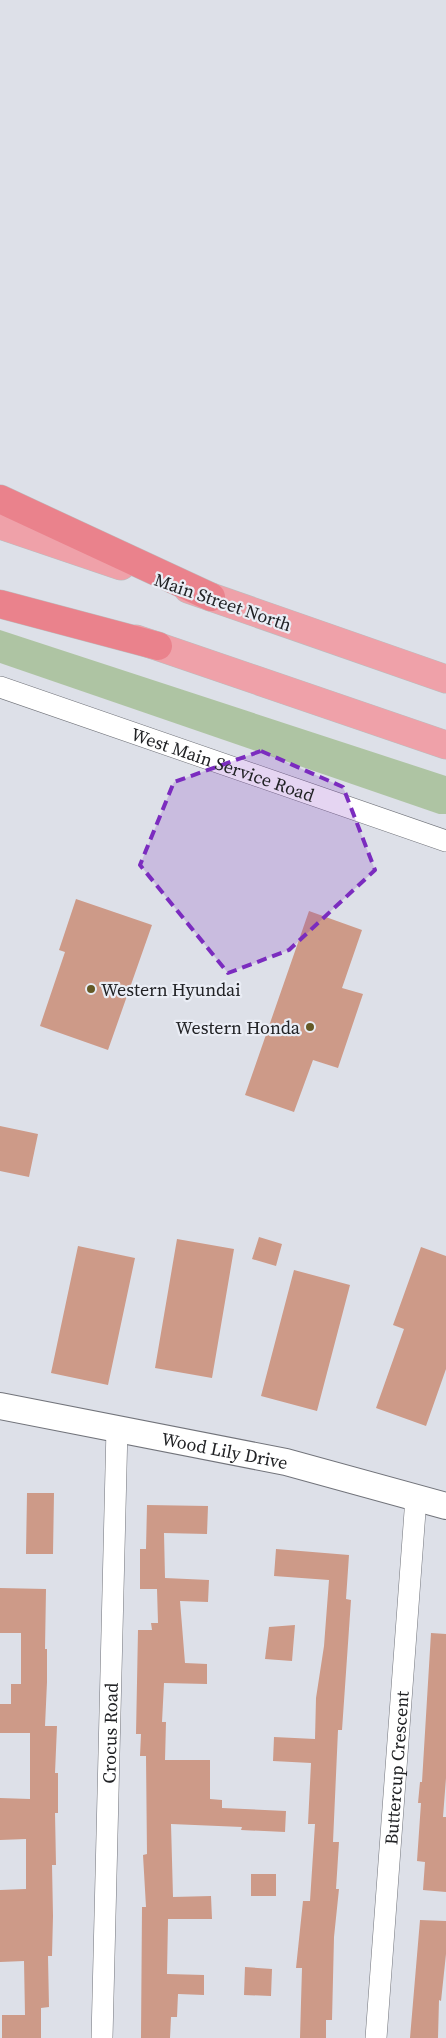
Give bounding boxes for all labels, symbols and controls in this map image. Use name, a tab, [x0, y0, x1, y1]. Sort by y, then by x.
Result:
street label: Main Street North	[151, 567, 295, 637]
street label: West Main Service Road	[128, 721, 318, 807]
place label: Western Hyundai	[101, 977, 241, 1002]
marker: Western Hyundai	[85, 983, 97, 995]
place label: Western Honda	[175, 1015, 301, 1040]
marker: Western Honda	[304, 1021, 316, 1033]
street label: Wood Lily Drive	[159, 1425, 290, 1475]
street label: Crocus Road	[96, 1682, 123, 1784]
street label: Buttercup Crescent	[378, 1690, 414, 1846]

